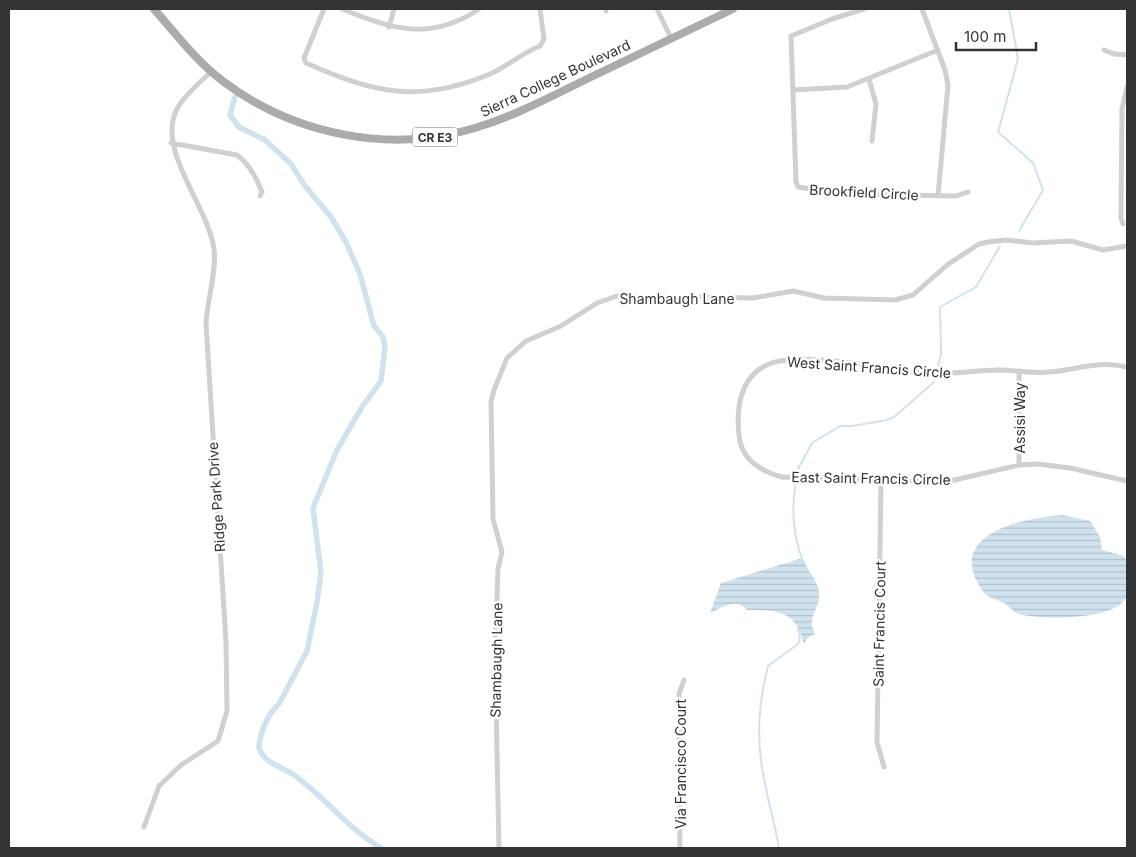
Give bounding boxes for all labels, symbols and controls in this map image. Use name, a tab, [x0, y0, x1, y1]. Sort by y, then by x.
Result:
scale bar	[956, 20, 1036, 52]
text: 100 m	[964, 27, 1006, 46]
street label: Sierra College Boulevard	[477, 36, 633, 120]
road number: CR E3	[412, 128, 458, 146]
street label: Brookfield Circle	[809, 181, 919, 203]
street label: Shambaugh Lane	[619, 290, 735, 307]
street label: West Saint Francis Circle	[786, 353, 952, 381]
street label: Assisi Way	[1011, 382, 1028, 454]
street label: Ridge Park Drive	[204, 441, 228, 553]
street label: East Saint Francis Circle	[791, 468, 951, 488]
street label: Saint Francis Court	[869, 560, 889, 687]
street label: Shambaugh Lane	[486, 602, 506, 718]
street label: Via Francisco Court	[672, 698, 689, 829]

